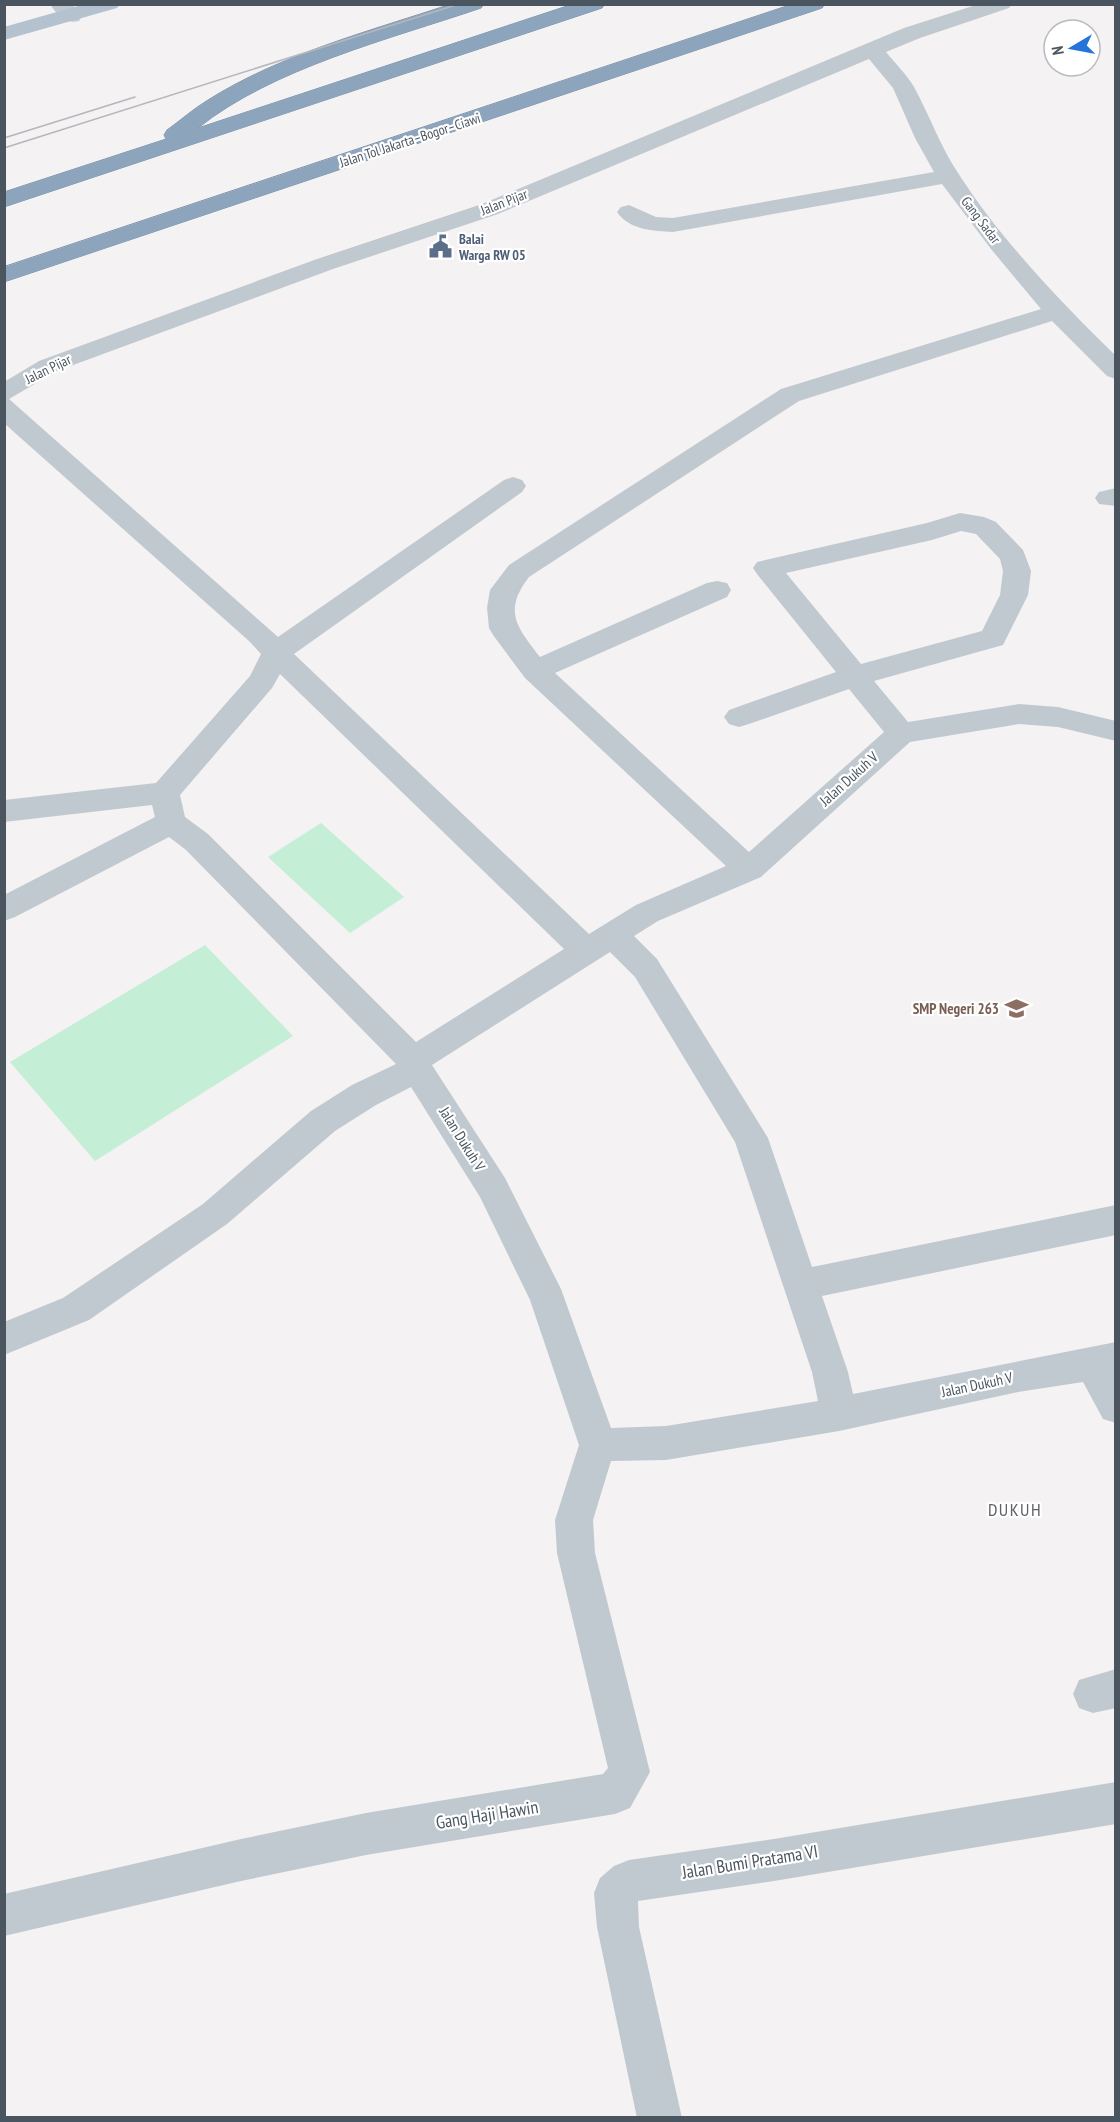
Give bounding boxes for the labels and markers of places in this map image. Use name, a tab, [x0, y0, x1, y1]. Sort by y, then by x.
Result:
place label: Balai Warga RW 05	[458, 230, 526, 264]
public building icon: Balai Warga RW 05	[428, 234, 454, 260]
school or university icon: SMP Negeri 263	[1004, 996, 1030, 1022]
place label: SMP Negeri 263	[913, 999, 999, 1018]

